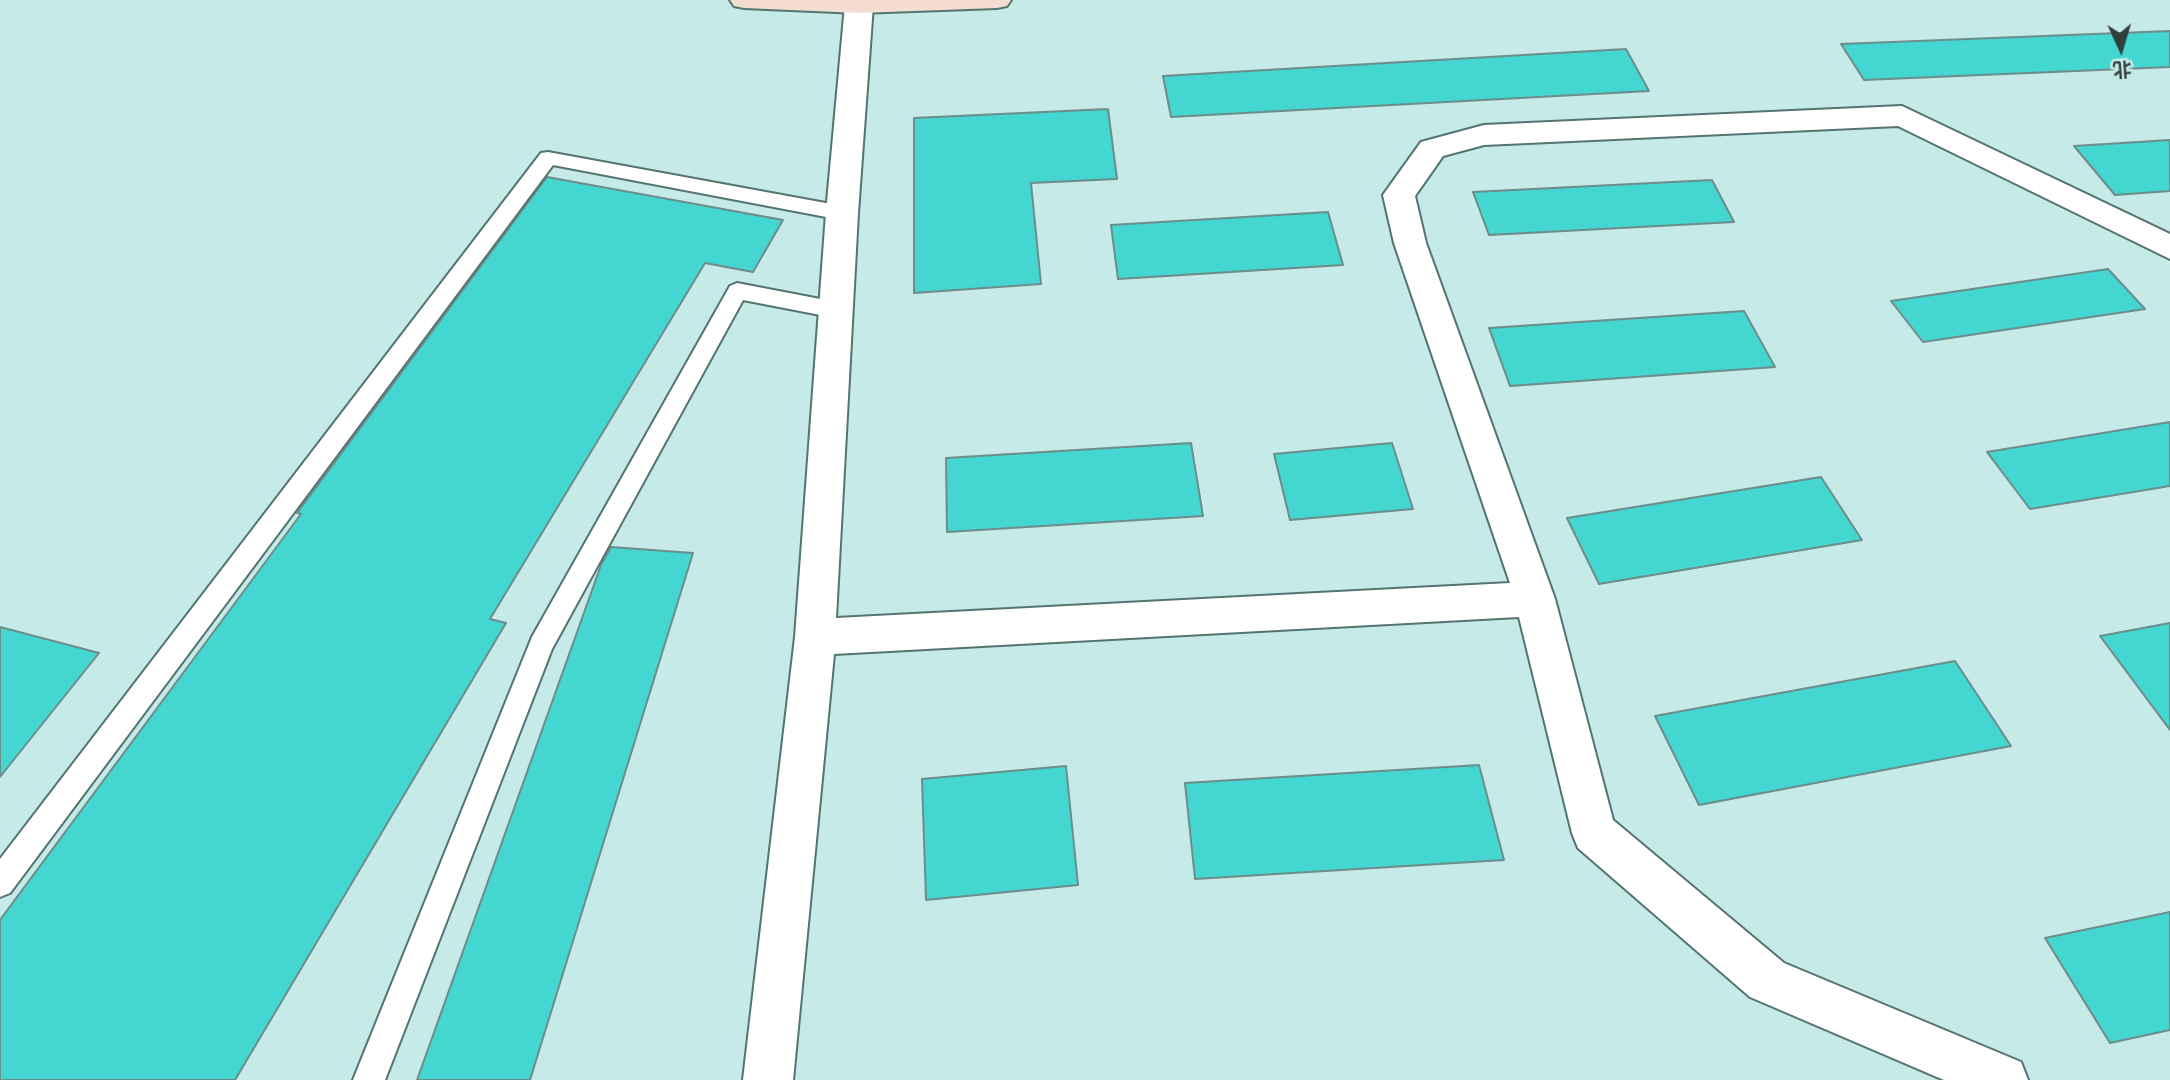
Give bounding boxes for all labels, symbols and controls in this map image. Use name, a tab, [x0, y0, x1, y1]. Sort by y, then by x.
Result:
north arrow	[2086, 14, 2156, 84]
text: 北	[2112, 56, 2133, 84]

